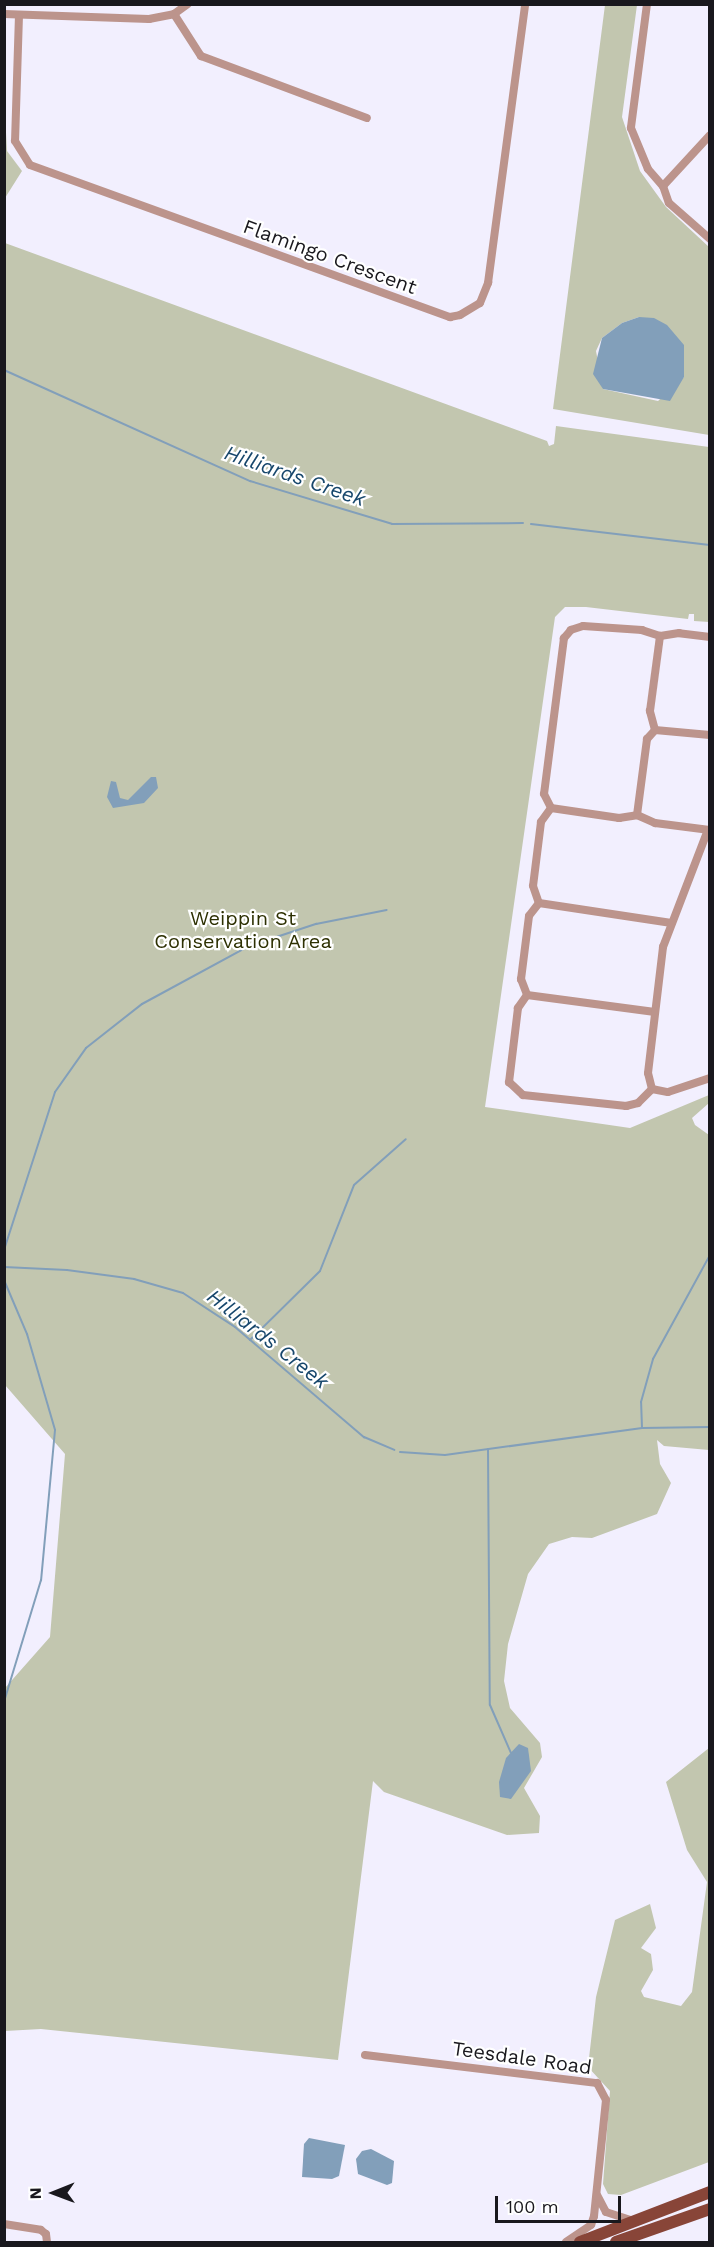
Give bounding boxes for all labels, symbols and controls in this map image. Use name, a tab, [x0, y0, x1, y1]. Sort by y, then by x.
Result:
street label: Flamingo Crescent	[240, 214, 420, 300]
water label: Hilliards Creek	[221, 440, 369, 512]
park label: Weippin St Conservation Area	[154, 906, 332, 953]
water label: Hilliards Creek	[202, 1284, 334, 1394]
street label: Teesdale Road	[451, 2036, 593, 2080]
north arrow	[24, 2163, 84, 2223]
scale bar	[498, 2184, 624, 2222]
text: N	[26, 2187, 45, 2199]
text: 100 m	[506, 2196, 559, 2217]

